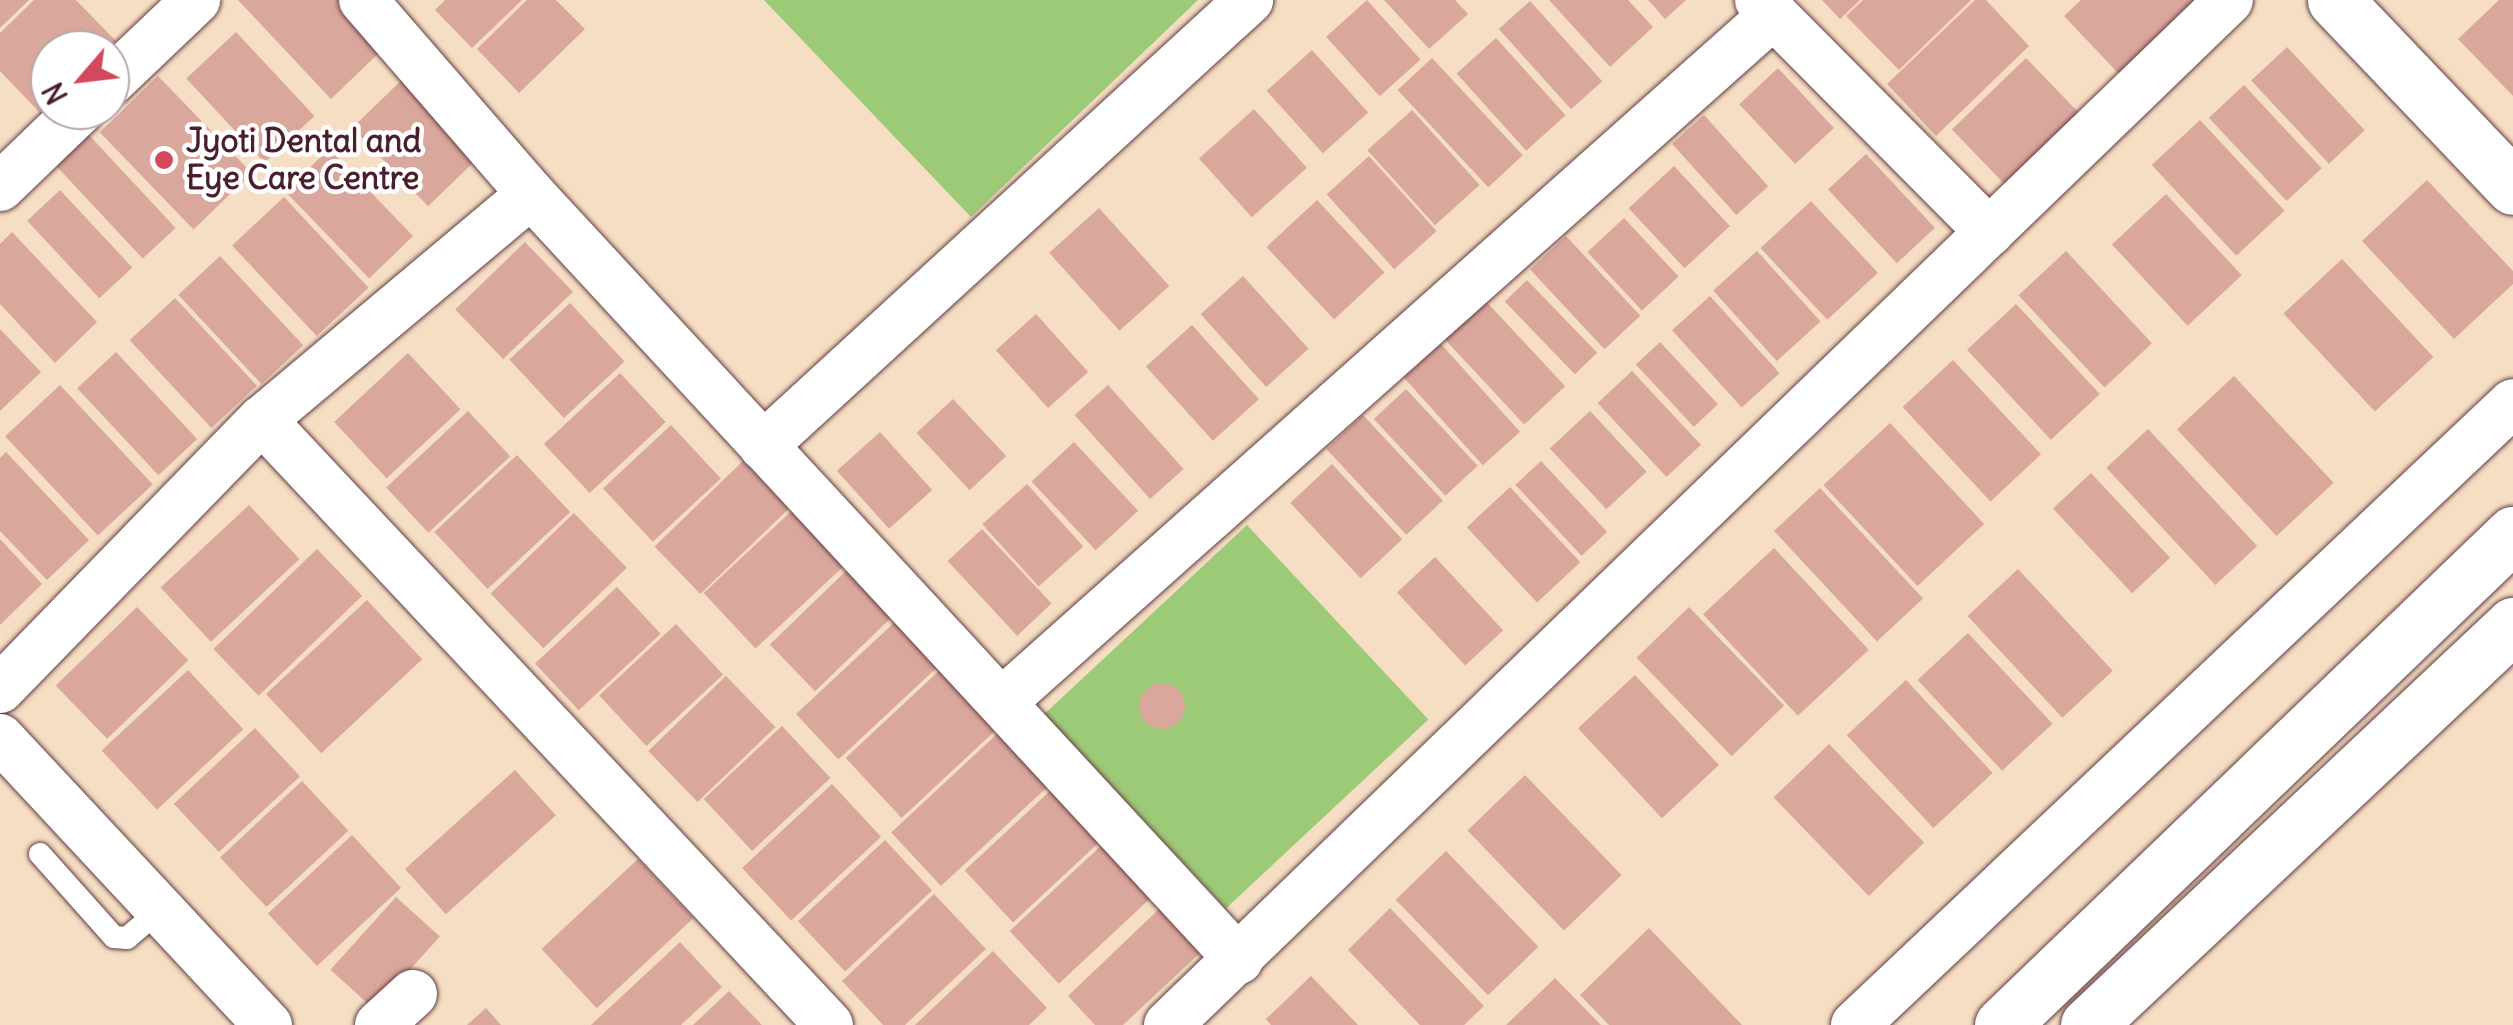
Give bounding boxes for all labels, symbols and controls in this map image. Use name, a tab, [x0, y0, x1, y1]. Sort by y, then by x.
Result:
north arrow	[30, 30, 130, 130]
text: N	[35, 76, 76, 110]
place label: Jyoti Dental and Eye Care Centre	[186, 123, 421, 198]
marker: Jyoti Dental and Eye Care Centre	[151, 147, 177, 173]

